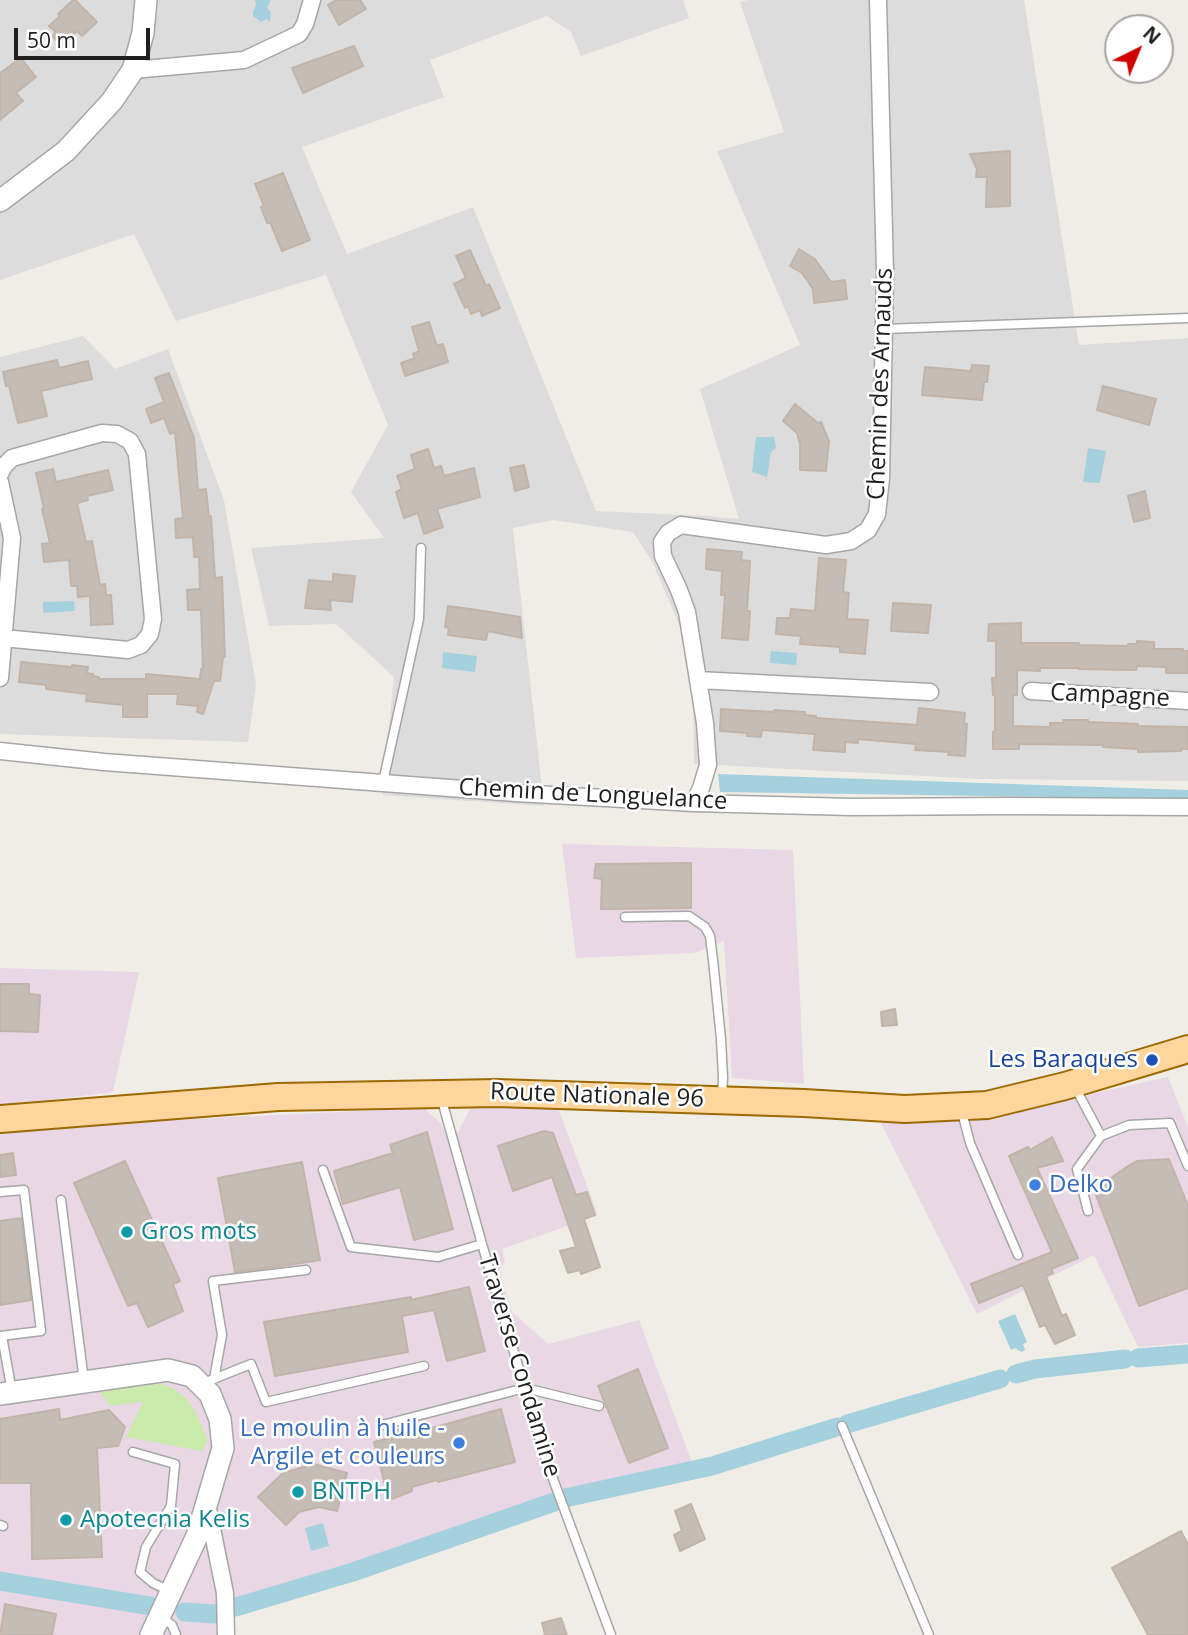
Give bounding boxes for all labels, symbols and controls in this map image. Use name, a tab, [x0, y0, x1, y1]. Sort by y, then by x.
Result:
scale bar	[18, 14, 154, 58]
north arrow	[1104, 14, 1174, 84]
text: N	[1137, 20, 1166, 50]
text: 50 m	[27, 26, 76, 54]
street label: Chemin des Arnauds	[863, 267, 899, 501]
street label: Campagne	[1049, 678, 1171, 714]
street label: Chemin de Longuelance	[458, 774, 728, 816]
place label: Les Baraques	[988, 1046, 1138, 1074]
marker: Les Baraques	[1144, 1052, 1160, 1068]
street label: Route Nationale 96	[490, 1078, 704, 1114]
place label: Delko	[1049, 1171, 1113, 1199]
marker: Delko	[1027, 1177, 1043, 1193]
place label: Gros mots	[141, 1218, 257, 1246]
marker: Gros mots	[119, 1224, 135, 1240]
street label: Traverse Condamine	[471, 1251, 567, 1481]
place label: Le moulin à huile - Argile et couleurs	[240, 1415, 445, 1471]
marker: Le moulin à huile - Argile et couleurs	[451, 1435, 467, 1451]
place label: BNTPH	[312, 1478, 391, 1506]
marker: BNTPH	[290, 1484, 306, 1500]
place label: Apotecnia Kelis	[80, 1506, 250, 1534]
marker: Apotecnia Kelis	[58, 1512, 74, 1528]

